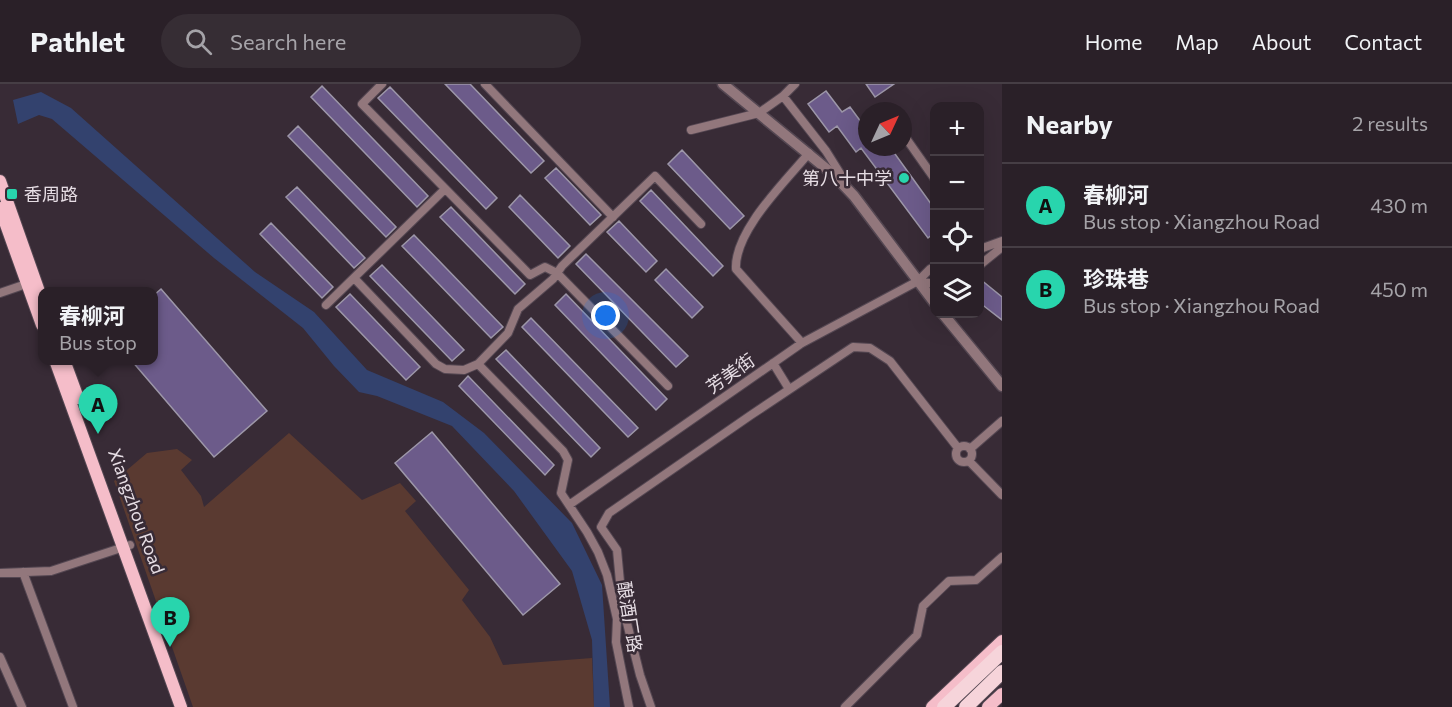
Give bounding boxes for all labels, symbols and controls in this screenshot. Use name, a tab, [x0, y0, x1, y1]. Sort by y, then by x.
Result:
search box	[161, 14, 581, 68]
text: Pathlet	[30, 24, 125, 58]
icon: search	[182, 25, 215, 58]
text: Search here	[230, 28, 346, 55]
text: Home	[1085, 29, 1142, 54]
text: Map	[1175, 29, 1219, 54]
text: About	[1252, 29, 1311, 54]
text: Contact	[1344, 29, 1422, 54]
north arrow	[858, 102, 912, 156]
map controls	[930, 102, 984, 318]
button: +	[930, 102, 984, 156]
text: Nearby	[1026, 108, 1113, 139]
text: 2 results	[1352, 111, 1428, 135]
button: −	[930, 156, 984, 210]
place label: 第八十中学	[802, 167, 892, 189]
marker: 第八十中学	[897, 171, 911, 185]
text: 春柳河	[1083, 181, 1149, 208]
place label: 香周路	[24, 183, 78, 205]
marker: 香周路	[5, 187, 19, 201]
text: A	[1038, 193, 1053, 217]
text: 430 m	[1370, 193, 1428, 217]
text: Bus stop · Xiangzhou Road	[1083, 209, 1320, 233]
button: locate	[930, 210, 984, 264]
button: layers	[930, 264, 984, 318]
text: 珍珠巷	[1083, 265, 1149, 292]
text: B	[1039, 277, 1052, 301]
text: 450 m	[1370, 277, 1428, 301]
popup	[38, 287, 158, 365]
text: Bus stop · Xiangzhou Road	[1083, 293, 1320, 317]
your location	[591, 301, 620, 330]
text: 春柳河	[59, 302, 125, 329]
text: Bus stop	[59, 330, 137, 354]
street label: 芳美街	[702, 349, 758, 397]
pin: A	[78, 384, 118, 434]
street label: Xiangzhou Road	[104, 445, 170, 577]
street label: 酿酒厂路	[614, 580, 646, 654]
pin: B	[150, 598, 190, 647]

